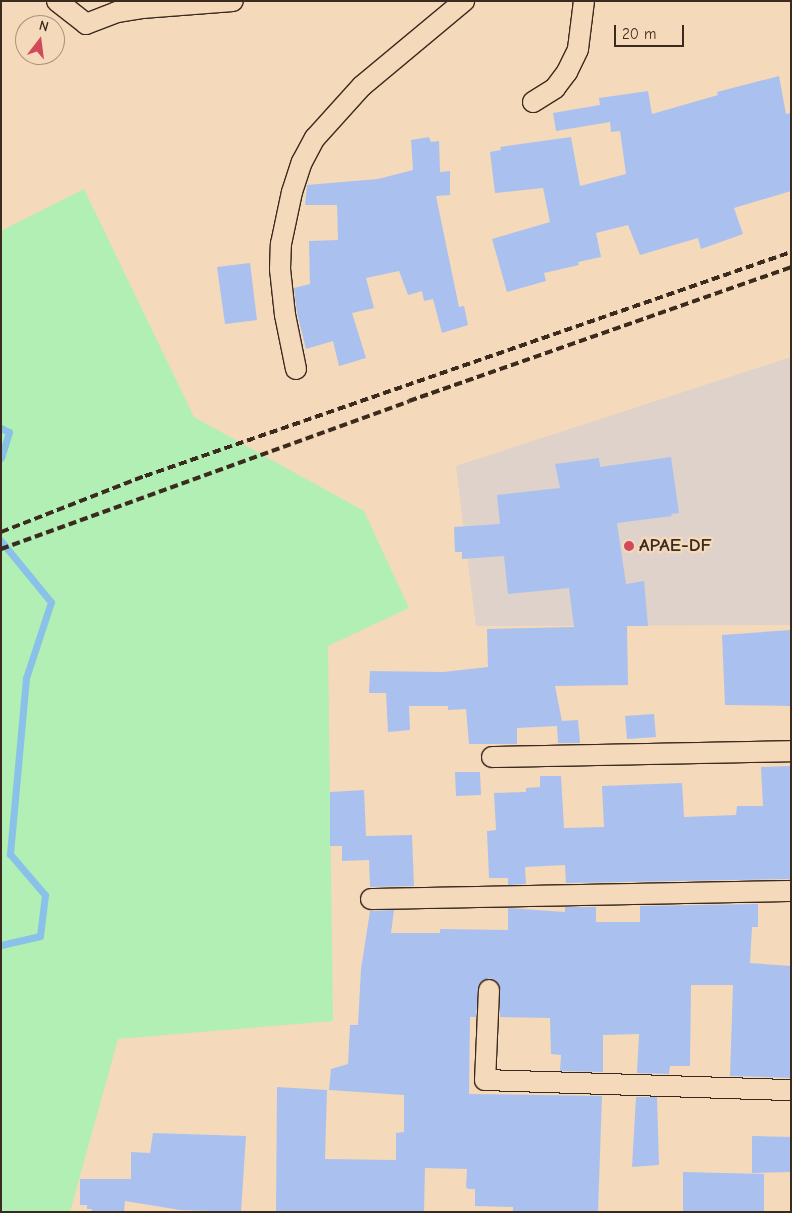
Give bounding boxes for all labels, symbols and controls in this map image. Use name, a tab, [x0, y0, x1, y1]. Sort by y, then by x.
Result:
north arrow	[15, 15, 65, 65]
scale bar	[617, 15, 687, 47]
text: N	[37, 17, 50, 35]
text: 20 m	[622, 25, 656, 43]
place label: APAE-DF	[639, 535, 712, 557]
marker: APAE-DF	[623, 540, 635, 552]

